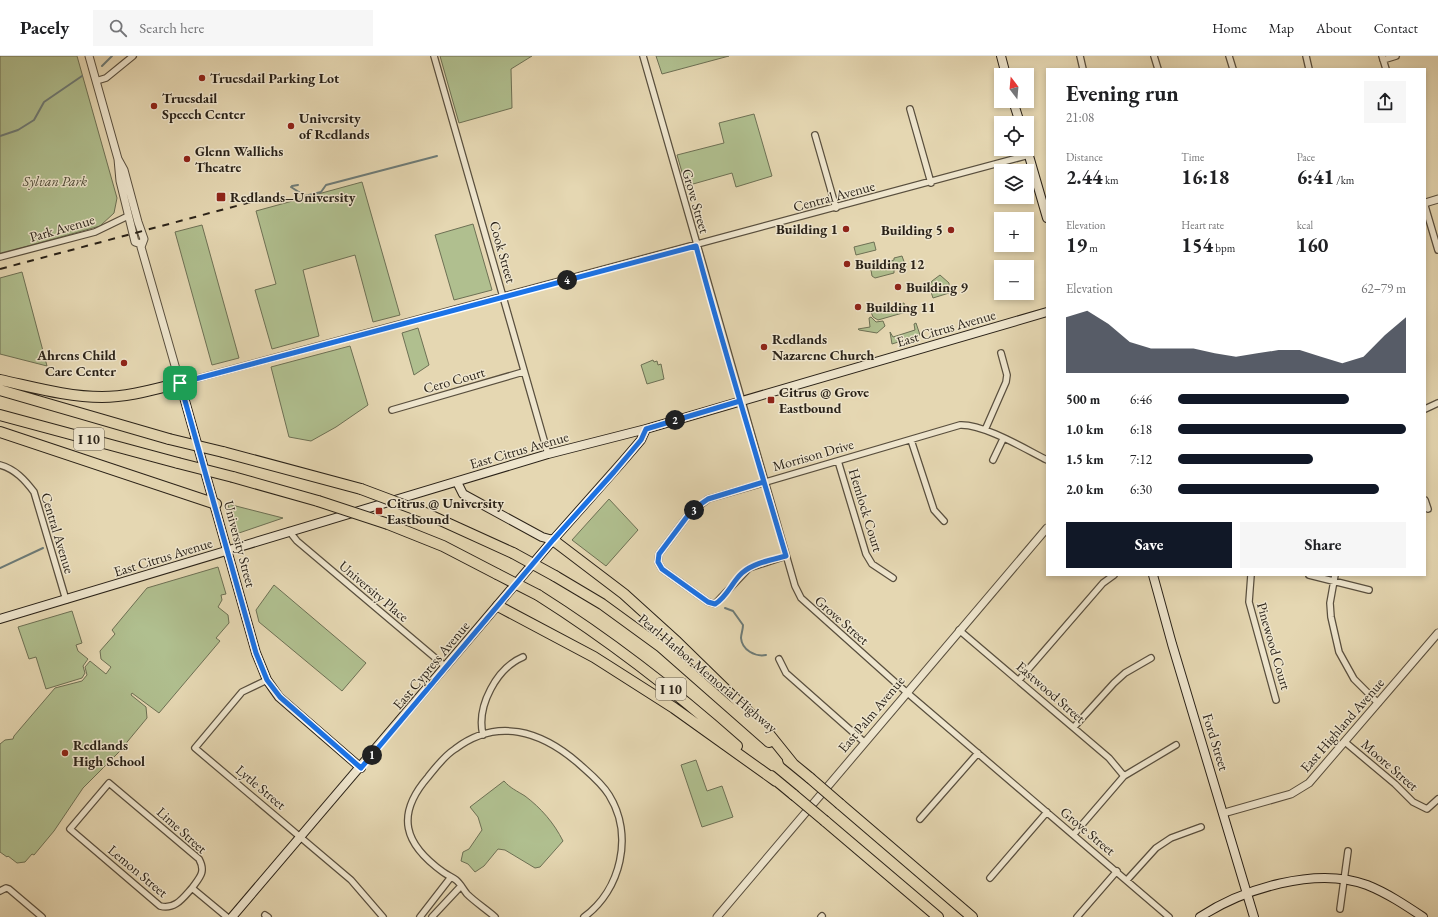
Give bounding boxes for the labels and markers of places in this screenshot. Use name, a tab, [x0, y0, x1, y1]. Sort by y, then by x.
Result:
place label: Truesdail Parking Lot	[210, 69, 340, 87]
marker: Truesdail Parking Lot	[197, 73, 207, 83]
place label: Truesdail Speech Center	[162, 89, 246, 123]
marker: Truesdail Speech Center	[149, 101, 159, 111]
place label: University of Redlands	[299, 109, 369, 143]
marker: University of Redlands	[286, 121, 296, 131]
place label: Glenn Wallichs Theatre	[195, 142, 283, 176]
marker: Glenn Wallichs Theatre	[182, 154, 192, 164]
place label: Redlands–University	[230, 188, 356, 206]
marker: Redlands–University	[215, 191, 227, 203]
place label: Building 1	[776, 220, 838, 238]
place label: Building 5	[881, 221, 943, 239]
marker: Building 1	[841, 224, 851, 234]
marker: Building 5	[946, 225, 956, 235]
place label: Building 12	[855, 255, 925, 273]
marker: Building 12	[842, 259, 852, 269]
pin: 4	[557, 270, 577, 290]
place label: Building 9	[906, 278, 968, 296]
marker: Building 9	[893, 282, 903, 292]
place label: Building 11	[866, 298, 935, 316]
marker: Building 11	[853, 302, 863, 312]
place label: Redlands Nazarene Church	[772, 330, 874, 364]
marker: Redlands Nazarene Church	[759, 342, 769, 352]
place label: Ahrens Child Care Center	[36, 346, 116, 380]
marker: Ahrens Child Care Center	[119, 358, 129, 368]
pin	[163, 366, 197, 400]
place label: Citrus @ Grove Eastbound	[779, 383, 869, 417]
marker: Citrus @ Grove Eastbound	[766, 395, 776, 405]
pin: 2	[665, 410, 685, 430]
place label: Citrus @ University Eastbound	[387, 494, 504, 528]
pin: 3	[684, 500, 704, 520]
marker: Citrus @ University Eastbound	[374, 506, 384, 516]
place label: Redlands High School	[73, 736, 145, 770]
pin: 1	[362, 745, 382, 765]
marker: Redlands High School	[60, 748, 70, 758]

